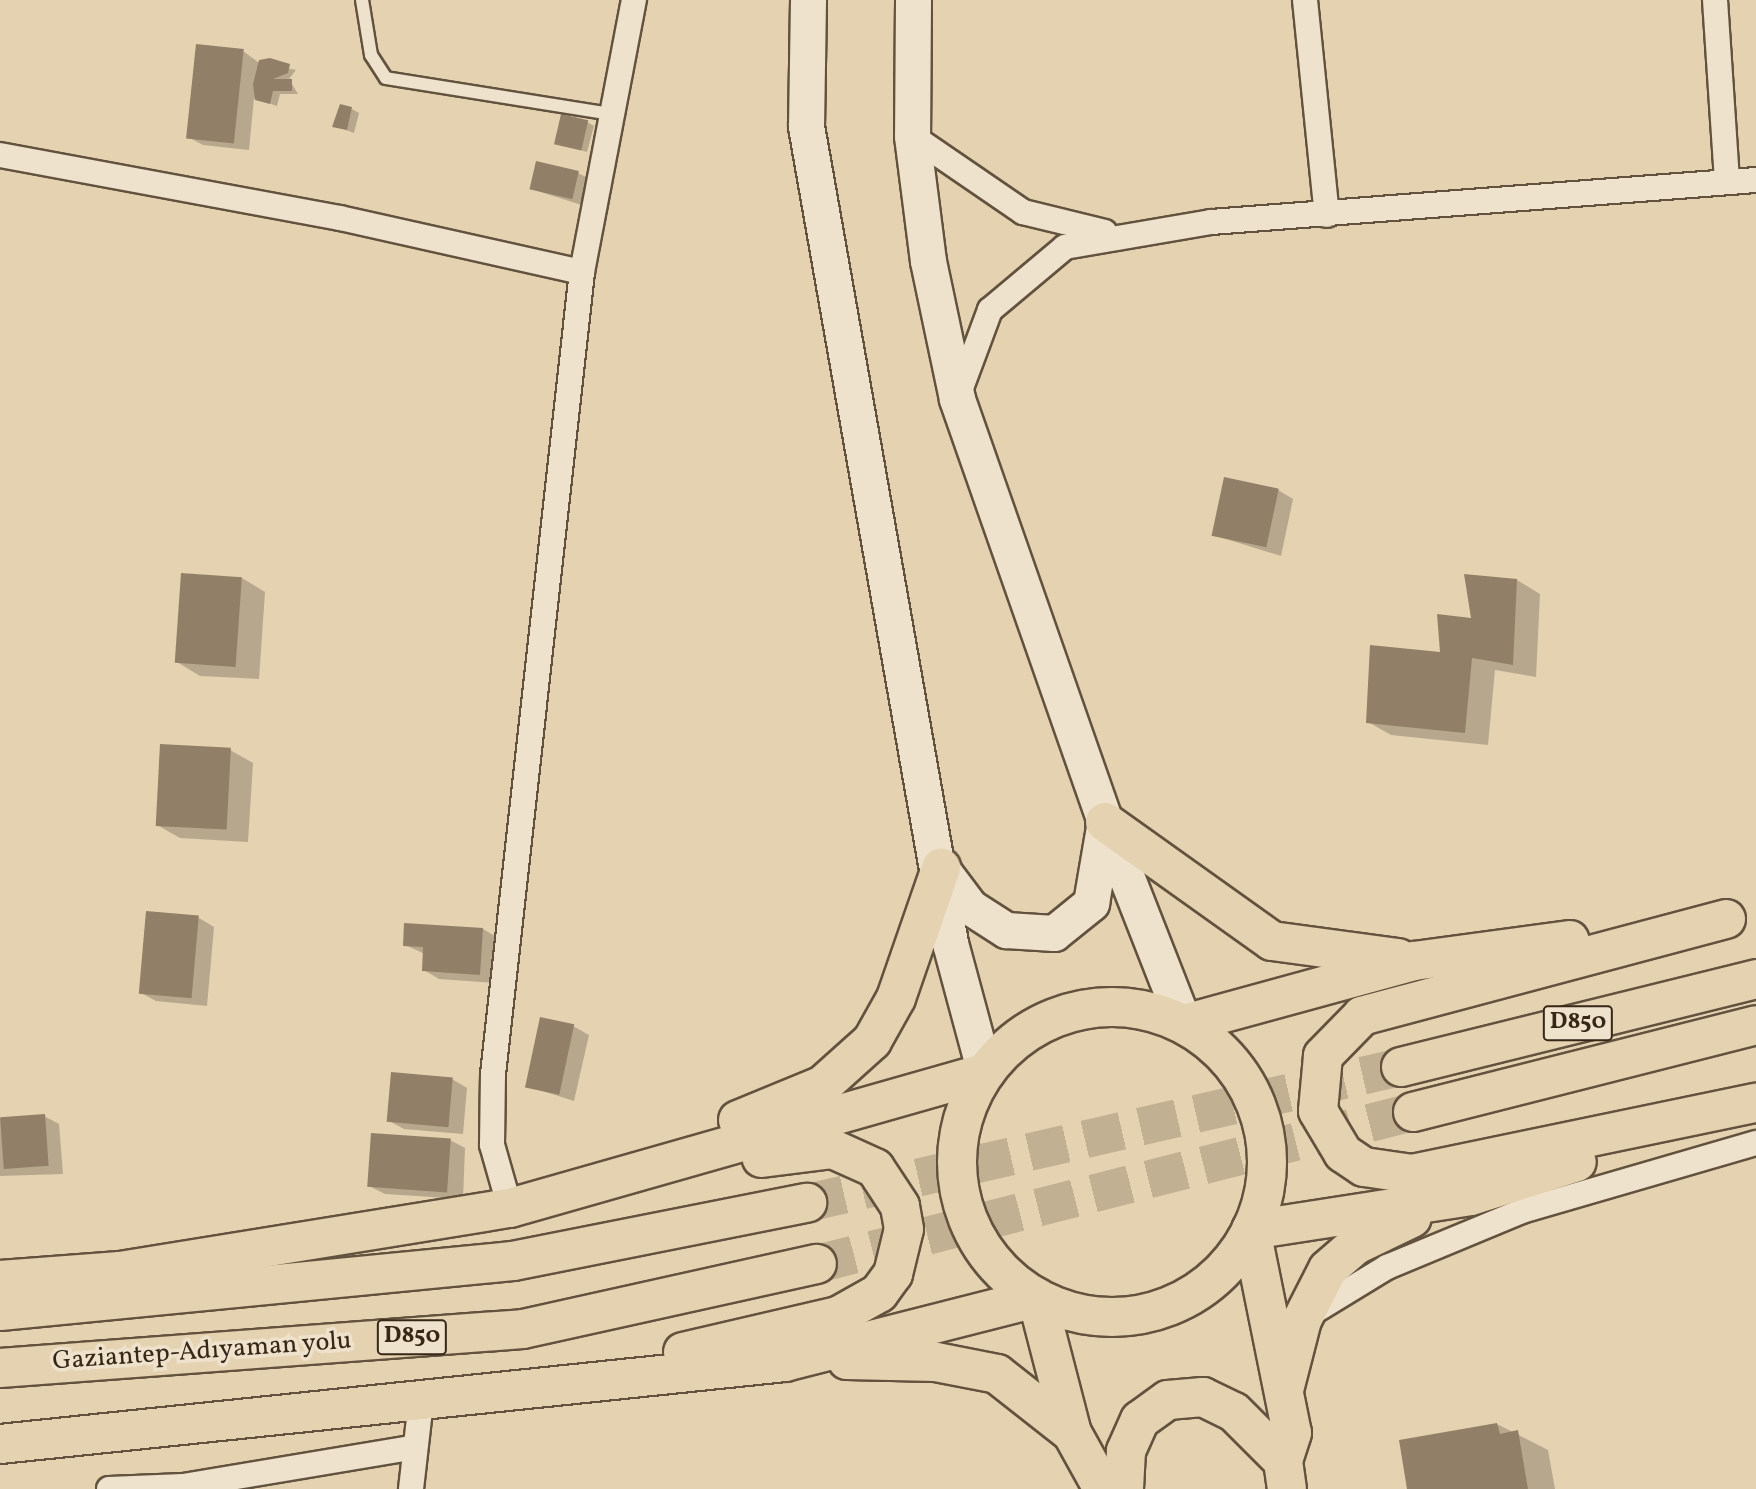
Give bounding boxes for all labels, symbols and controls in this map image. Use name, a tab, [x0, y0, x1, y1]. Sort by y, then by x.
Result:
road number: D850	[1541, 1002, 1615, 1044]
road number: D850	[375, 1316, 449, 1358]
street label: Gaziantep-Adıyaman yolu	[51, 1326, 353, 1378]

